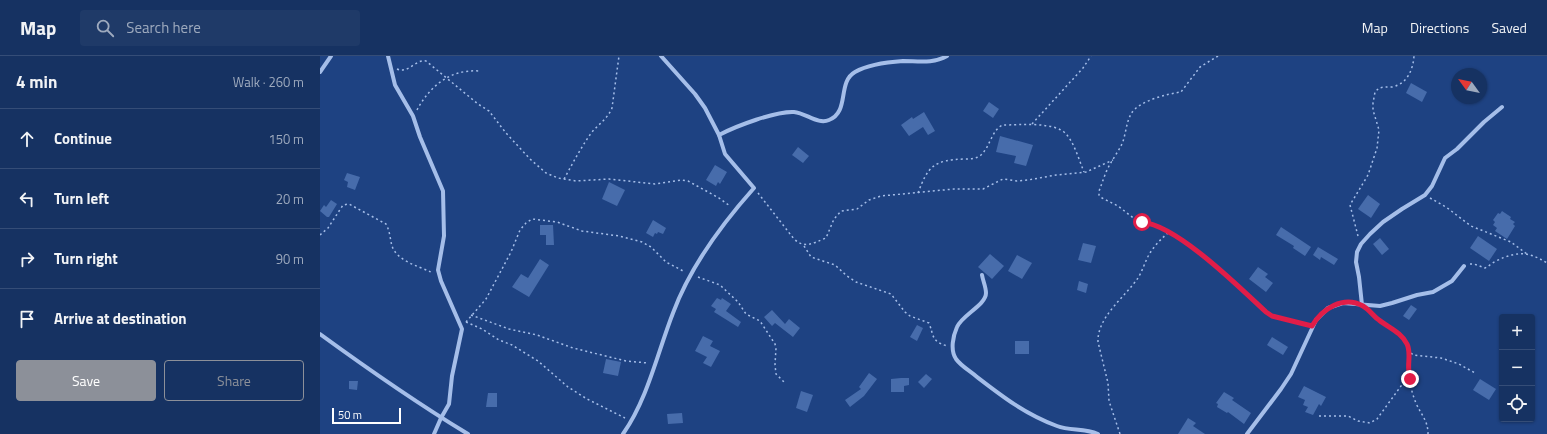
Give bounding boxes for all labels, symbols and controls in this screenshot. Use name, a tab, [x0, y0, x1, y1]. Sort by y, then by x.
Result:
search box	[80, 10, 360, 46]
text: Map	[20, 13, 56, 42]
text: Search here	[126, 16, 201, 39]
icon: search	[94, 17, 116, 39]
text: Map	[1362, 17, 1388, 38]
text: Directions	[1410, 17, 1469, 38]
text: Saved	[1491, 17, 1527, 38]
north arrow	[1451, 68, 1487, 104]
text: 4 min	[16, 69, 57, 95]
text: Walk · 260 m	[233, 72, 304, 92]
text: Continue	[54, 127, 112, 150]
icon: ahead	[16, 128, 38, 150]
text: 150 m	[268, 129, 304, 149]
text: Turn left	[54, 187, 109, 210]
icon: left	[16, 188, 38, 210]
text: 20 m	[276, 189, 304, 209]
route start	[1133, 213, 1151, 231]
text: Turn right	[54, 247, 118, 270]
icon: right	[16, 248, 38, 270]
text: 90 m	[276, 249, 304, 269]
text: Arrive at destination	[54, 307, 187, 330]
icon: arrive	[16, 308, 38, 330]
map controls	[1499, 314, 1535, 422]
button: +	[1499, 314, 1535, 350]
button: −	[1499, 350, 1535, 386]
button: Save	[16, 360, 156, 401]
button: Share	[164, 360, 304, 401]
route end	[1401, 370, 1419, 388]
button: locate	[1499, 386, 1535, 422]
scale bar	[332, 406, 401, 425]
text: 50 m	[338, 407, 362, 423]

